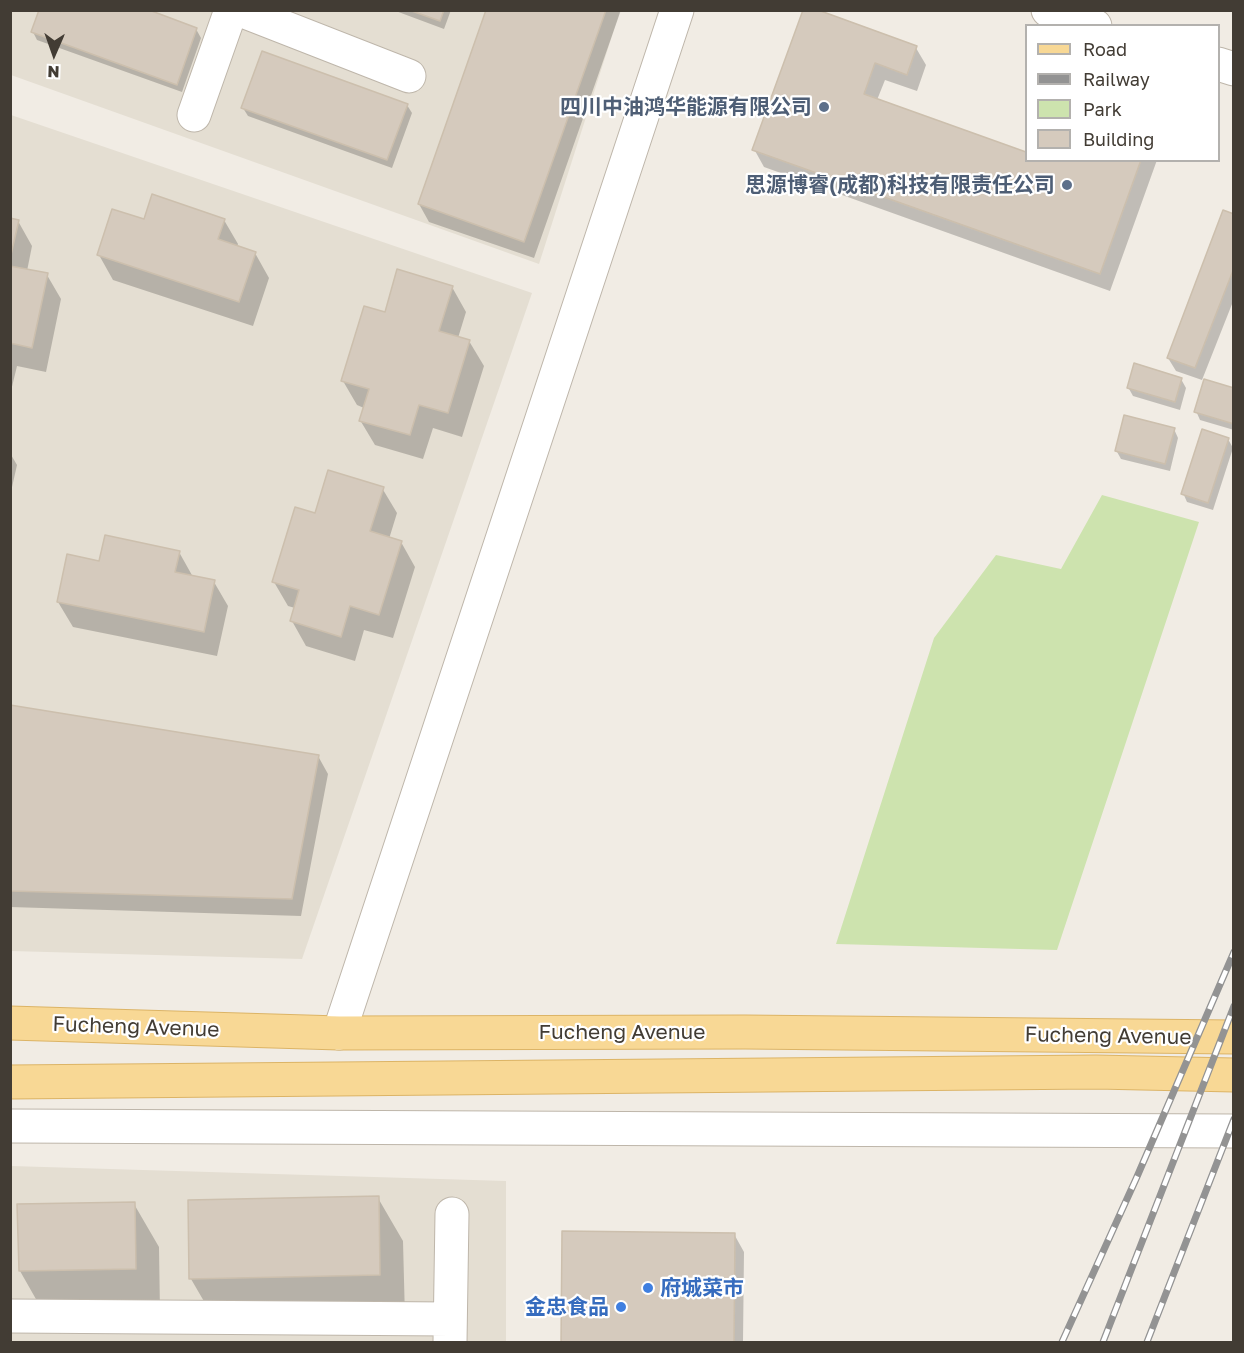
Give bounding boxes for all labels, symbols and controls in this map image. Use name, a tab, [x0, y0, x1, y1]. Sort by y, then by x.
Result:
north arrow	[24, 24, 84, 84]
legend	[1025, 24, 1220, 162]
text: Road	[1083, 38, 1127, 60]
text: N	[47, 62, 60, 82]
text: Railway	[1083, 68, 1150, 90]
place label: 四川中油鸿华能源有限公司	[560, 94, 812, 120]
text: Park	[1083, 98, 1122, 120]
marker: 四川中油鸿华能源有限公司	[817, 100, 831, 114]
text: Building	[1083, 128, 1154, 150]
place label: 思源博睿(成都)科技有限责任公司	[745, 172, 1055, 198]
marker: 思源博睿(成都)科技有限责任公司	[1060, 178, 1074, 192]
street label: Fucheng Avenue	[52, 1011, 220, 1043]
street label: Fucheng Avenue	[539, 1019, 705, 1045]
street label: Fucheng Avenue	[1024, 1022, 1192, 1050]
place label: 府城菜市	[660, 1275, 744, 1301]
marker: 府城菜市	[641, 1281, 655, 1295]
place label: 金忠食品	[525, 1294, 609, 1320]
marker: 金忠食品	[614, 1300, 628, 1314]

